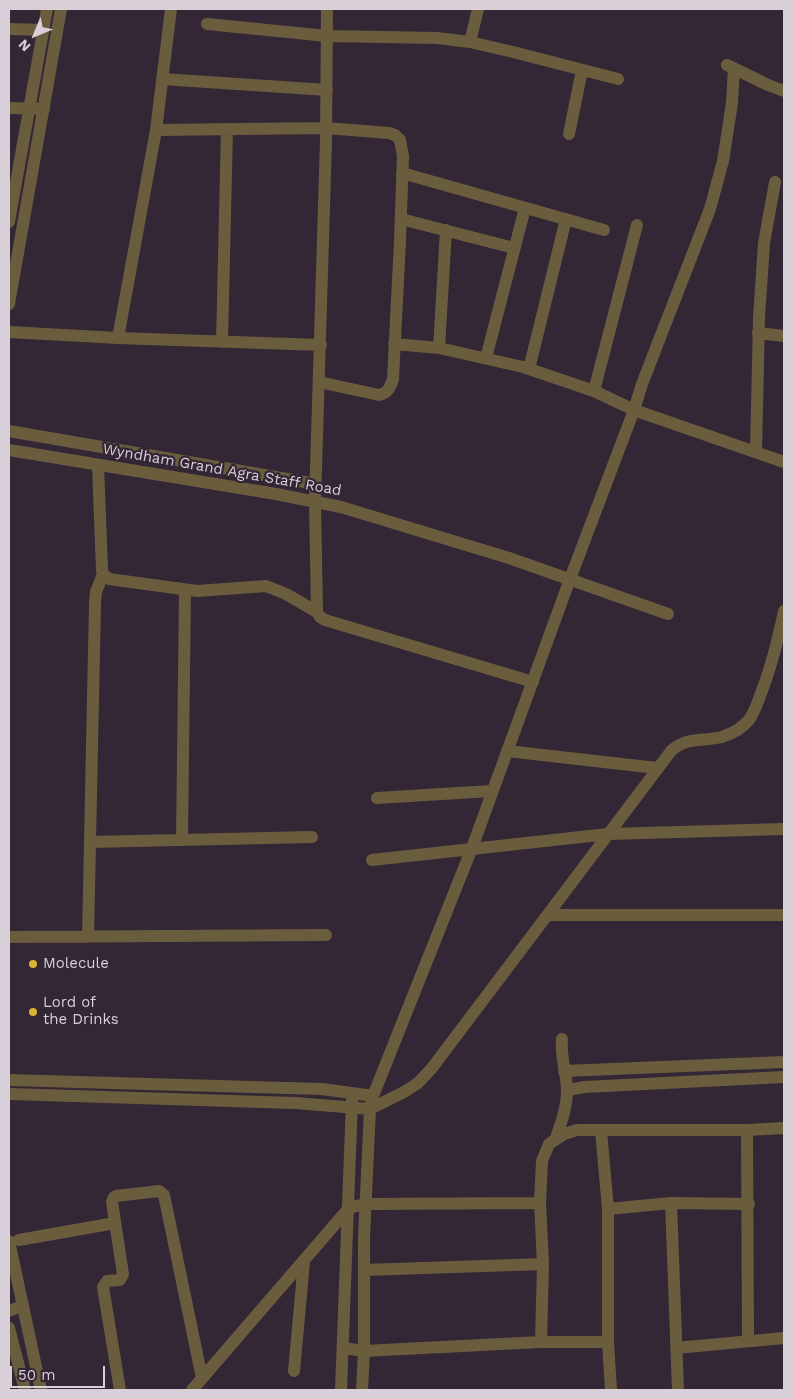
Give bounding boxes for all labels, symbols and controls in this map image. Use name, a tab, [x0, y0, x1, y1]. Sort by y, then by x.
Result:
north arrow	[10, 10, 60, 60]
text: N	[15, 36, 34, 55]
street label: Wyndham Grand Agra Staff Road	[101, 440, 343, 500]
place label: Molecule	[43, 955, 109, 973]
marker: Molecule	[27, 958, 39, 970]
place label: Lord of the Drinks	[43, 994, 119, 1029]
marker: Lord of the Drinks	[27, 1006, 39, 1018]
scale bar	[12, 1356, 108, 1388]
text: 50 m	[18, 1366, 55, 1384]

